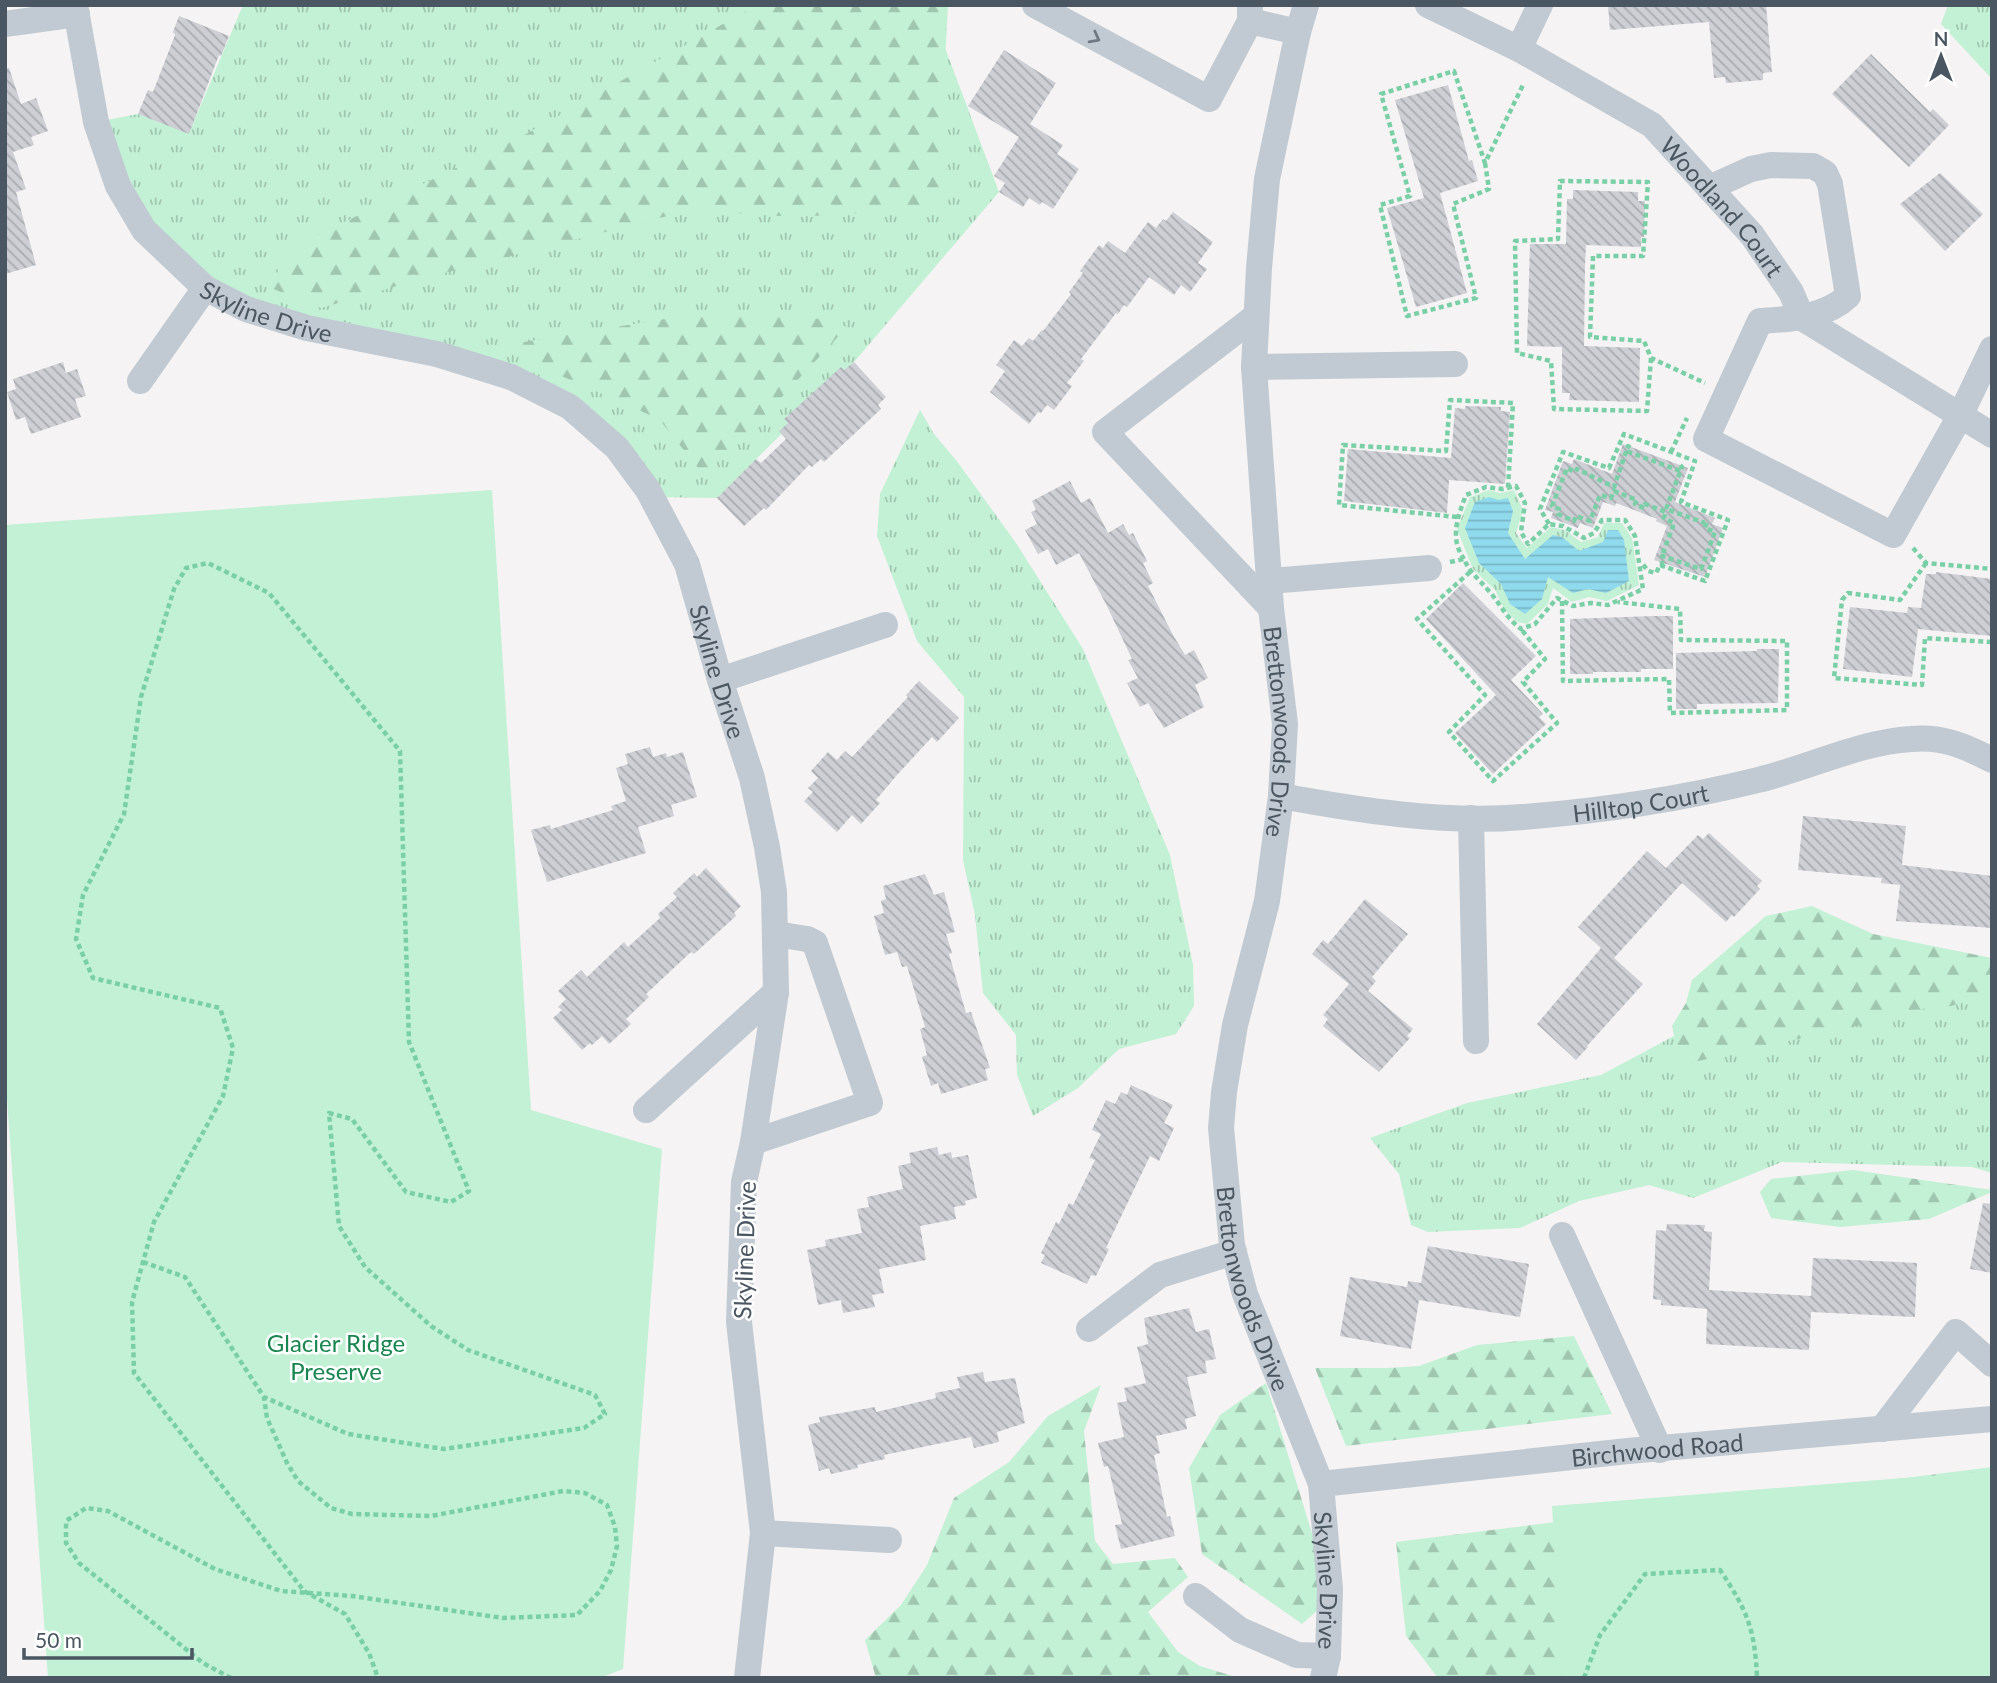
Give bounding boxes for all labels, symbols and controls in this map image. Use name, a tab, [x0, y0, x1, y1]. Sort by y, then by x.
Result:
north arrow	[1906, 21, 1976, 91]
text: N	[1934, 27, 1948, 50]
one-way arrow	[1088, 30, 1101, 43]
street label: Woodland Court	[1655, 130, 1790, 282]
street label: Skyline Drive	[196, 274, 335, 347]
street label: Skyline Drive	[685, 601, 753, 742]
street label: Brettonwoods Drive	[1259, 624, 1300, 839]
street label: Hilltop Court	[1571, 777, 1711, 827]
street label: Skyline Drive	[727, 1180, 761, 1320]
street label: Brettonwoods Drive	[1212, 1185, 1297, 1395]
park label: Glacier Ridge Preserve	[267, 1328, 405, 1385]
street label: Birchwood Road	[1570, 1426, 1744, 1472]
street label: Skyline Drive	[1309, 1510, 1345, 1650]
scale bar	[24, 1616, 192, 1660]
text: 50 m	[35, 1627, 82, 1652]

